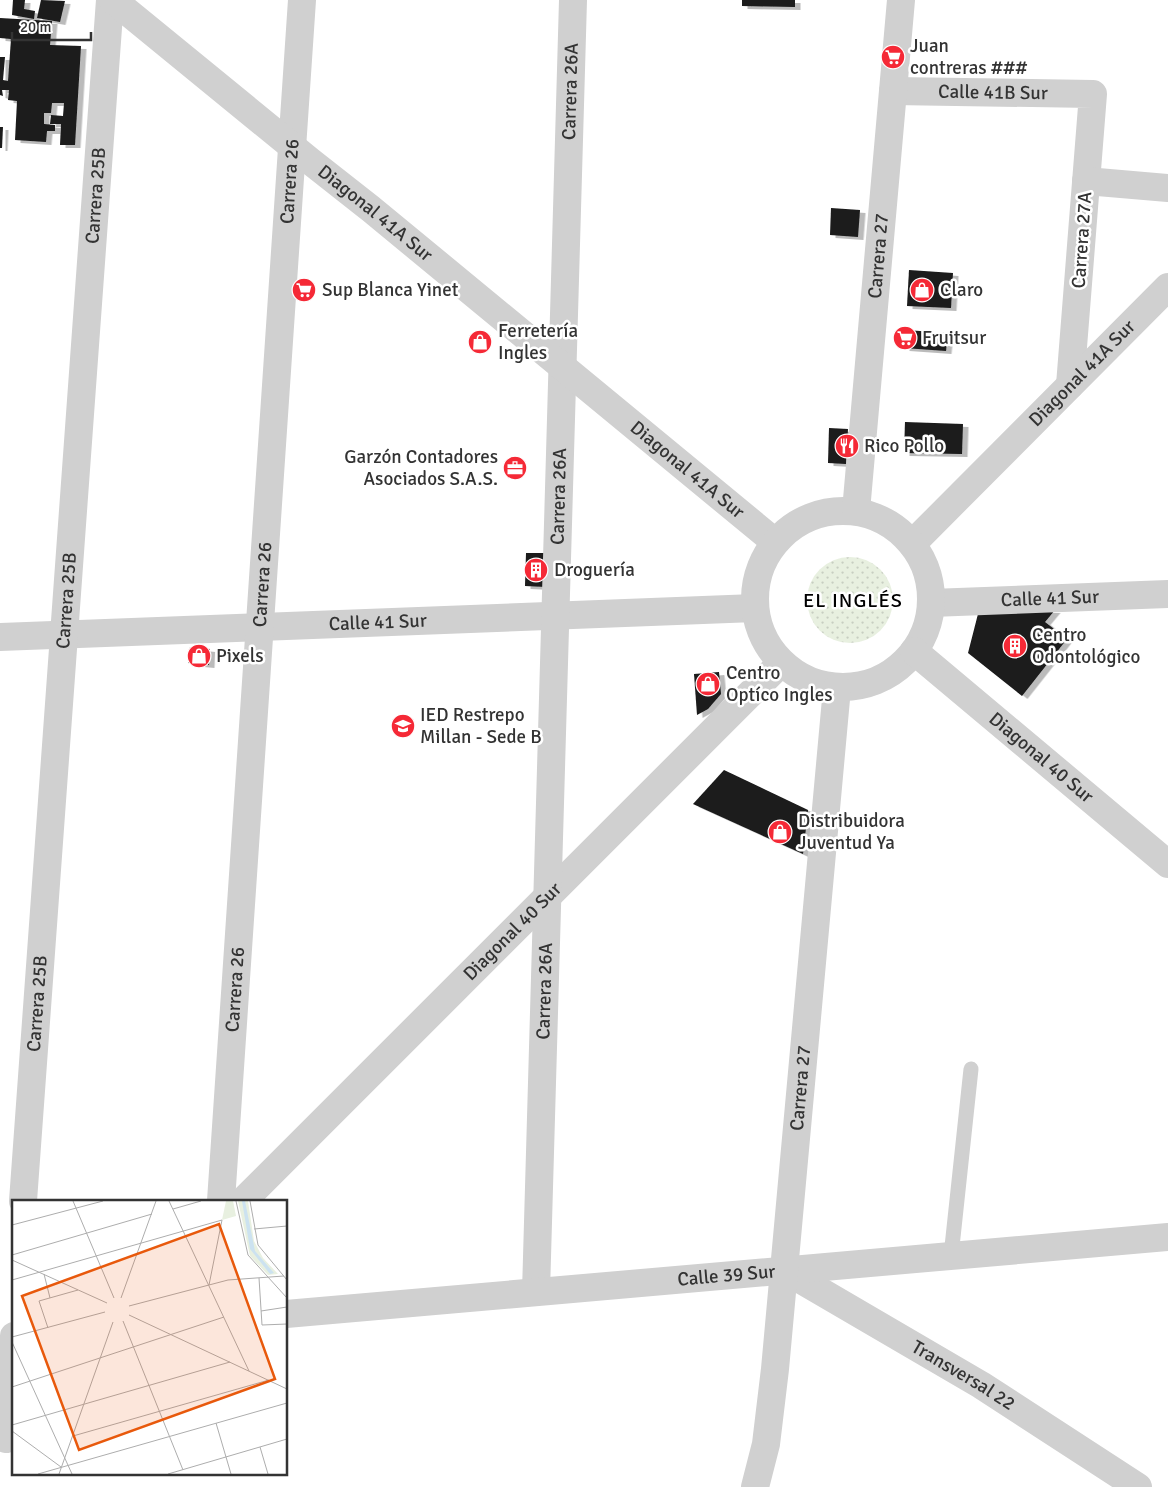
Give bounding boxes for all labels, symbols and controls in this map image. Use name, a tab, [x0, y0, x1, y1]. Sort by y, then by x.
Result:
scale bar	[12, 10, 91, 42]
text: 20 m	[20, 18, 51, 36]
place label: Juan contreras ###	[910, 34, 1028, 80]
street label: Carrera 26A	[557, 42, 584, 140]
supermarket icon: Juan contreras ###	[880, 44, 906, 70]
street label: Calle 41B Sur	[938, 80, 1048, 105]
street label: Carrera 26	[275, 138, 305, 225]
street label: Carrera 25B	[80, 146, 111, 245]
street label: Diagonal 41A Sur	[313, 160, 438, 267]
street label: Carrera 27A	[1067, 190, 1097, 289]
street label: Carrera 27	[863, 212, 894, 300]
supermarket icon: Sup Blanca Yinet	[291, 277, 317, 303]
shop icon: Claro	[909, 277, 935, 303]
place label: Sup Blanca Yinet	[322, 278, 459, 302]
place label: Claro	[940, 278, 983, 302]
street label: Diagonal 41A Sur	[1024, 315, 1140, 432]
place label: Ferretería Ingles	[498, 319, 578, 365]
supermarket icon: Fruitsur	[892, 325, 918, 351]
place label: Fruitsur	[922, 326, 986, 350]
shop icon: Ferretería Ingles	[467, 329, 493, 355]
street label: Diagonal 41A Sur	[625, 416, 749, 524]
restaurant icon: Rico Pollo	[834, 433, 860, 459]
place label: Rico Pollo	[864, 434, 944, 458]
place label: Garzón Contadores Asociados S.A.S.	[344, 445, 498, 491]
street label: Carrera 26A	[545, 447, 572, 545]
office icon: Garzón Contadores Asociados S.A.S.	[502, 455, 528, 481]
street label: Carrera 26	[248, 541, 277, 628]
street label: Carrera 25B	[51, 551, 82, 650]
building icon: Droguería	[523, 557, 549, 583]
place label: Droguería	[554, 558, 635, 582]
street label: Calle 41 Sur	[1000, 585, 1099, 612]
district label: EL INGLÉS	[803, 588, 903, 613]
street label: Calle 41 Sur	[328, 609, 427, 636]
place label: Centro Odontológico	[1032, 623, 1140, 669]
building icon: Centro Odontológico	[1002, 633, 1028, 659]
shop icon: Pixels	[186, 643, 212, 669]
place label: Pixels	[216, 644, 264, 668]
place label: Centro Optíco Ingles	[726, 661, 833, 707]
shop icon: Centro Optíco Ingles	[695, 671, 721, 697]
place label: IED Restrepo Millan - Sede B	[420, 703, 542, 749]
street label: Diagonal 40 Sur	[984, 707, 1098, 808]
school or university icon: IED Restrepo Millan - Sede B	[390, 713, 416, 739]
place label: Distribuidora Juventud Ya	[798, 809, 905, 855]
shop icon: Distribuidora Juventud Ya	[767, 819, 793, 845]
street label: Diagonal 40 Sur	[458, 877, 567, 986]
street label: Carrera 26A	[531, 942, 558, 1040]
street label: Carrera 26	[220, 946, 250, 1033]
street label: Carrera 25B	[22, 954, 53, 1053]
street label: Carrera 27	[785, 1044, 816, 1132]
inset map	[12, 1200, 288, 1474]
street label: Calle 39 Sur	[676, 1259, 776, 1292]
street label: Transversal 22	[907, 1335, 1020, 1416]

